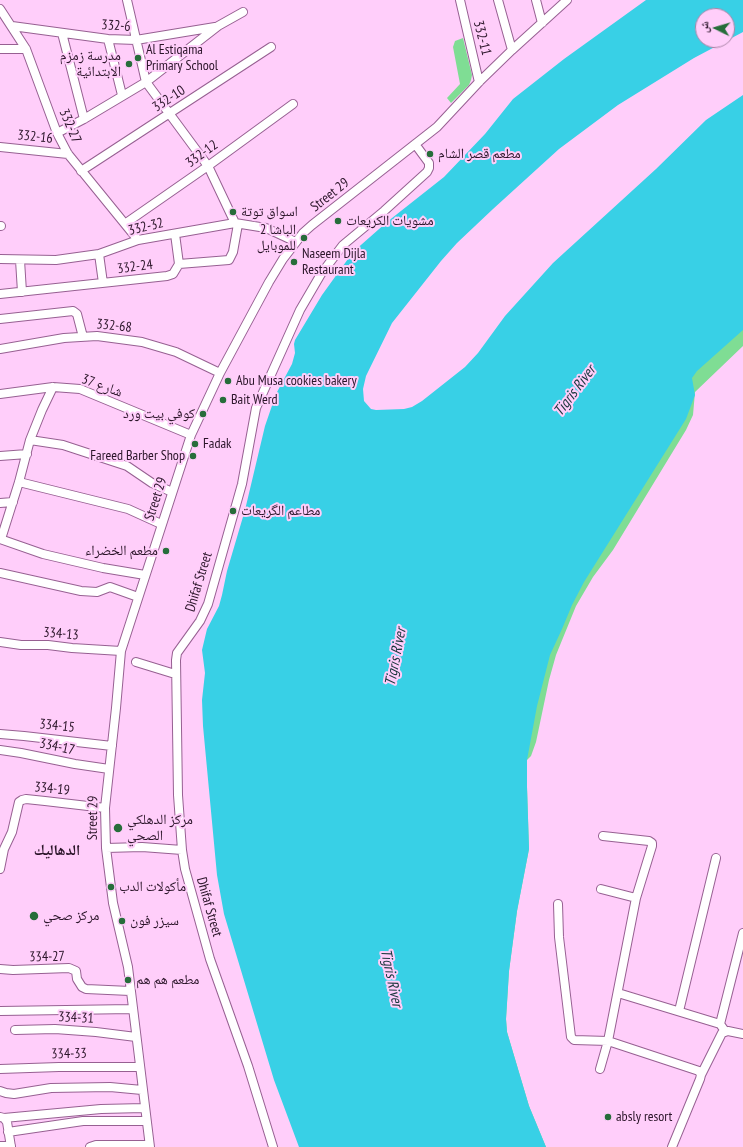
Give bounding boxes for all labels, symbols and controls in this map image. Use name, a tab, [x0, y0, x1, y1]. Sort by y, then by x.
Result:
north arrow	[695, 8, 735, 48]
street label: 332-6	[101, 17, 131, 35]
street label: 332-11	[470, 19, 494, 57]
text: ش	[697, 21, 712, 33]
place label: Al Estiqama Primary School	[146, 42, 218, 74]
place label: مدرسة زمزم الابتدائية	[60, 48, 121, 80]
marker: Al Estiqama Primary School	[133, 53, 143, 63]
marker: مدرسة زمزم الابتدائية	[124, 59, 134, 69]
street label: 332-10	[150, 82, 188, 116]
street label: 332-27	[55, 106, 85, 146]
street label: 332-16	[16, 127, 54, 147]
street label: 332-12	[183, 137, 221, 171]
place label: مطعم قصر الشام	[438, 146, 521, 162]
marker: مطعم قصر الشام	[425, 149, 435, 159]
street label: Street 29	[307, 175, 353, 215]
place label: اسواق توتة	[241, 204, 298, 220]
marker: اسواق توتة	[228, 207, 238, 217]
place label: مشويات الكريعات	[346, 213, 434, 229]
street label: 332-32	[127, 215, 165, 239]
marker: مشويات الكريعات	[333, 216, 343, 226]
place label: الباشا 2 للموبايل	[257, 222, 296, 254]
marker: الباشا 2 للموبايل	[299, 233, 309, 243]
place label: Naseem Dijla Restaurant	[302, 246, 366, 278]
street label: 332-24	[116, 256, 154, 278]
marker: Naseem Dijla Restaurant	[289, 257, 299, 267]
street label: 332-68	[95, 316, 133, 336]
water label: Tigris River	[550, 362, 600, 420]
street label: شارع 37	[79, 371, 125, 401]
place label: Abu Musa cookies bakery	[236, 373, 357, 389]
marker: Abu Musa cookies bakery	[223, 376, 233, 386]
place label: Bait Werd	[231, 392, 278, 408]
marker: Bait Werd	[218, 395, 228, 405]
place label: كوفي بيت ورد	[123, 406, 195, 422]
marker: كوفي بيت ورد	[198, 409, 208, 419]
place label: Fadak	[203, 436, 231, 452]
marker: Fadak	[190, 439, 200, 449]
place label: Fareed Barber Shop	[90, 448, 185, 464]
marker: Fareed Barber Shop	[188, 451, 198, 461]
street label: Street 29	[141, 475, 171, 523]
place label: مطاعم الگريعات	[241, 503, 320, 519]
marker: مطاعم الگريعات	[228, 506, 238, 516]
place label: مطعم الخضراء	[85, 543, 158, 559]
marker: مطعم الخضراء	[161, 546, 171, 556]
street label: Dhifaf Street	[182, 550, 216, 614]
street label: 334-13	[43, 624, 79, 644]
water label: Tigris River	[382, 627, 410, 687]
street label: 334-15	[38, 716, 76, 736]
street label: 334-17	[38, 735, 76, 759]
street label: 334-19	[33, 779, 71, 799]
street label: Street 29	[84, 796, 102, 840]
place label: مركز الدهلكي الصحي	[127, 812, 193, 844]
marker: مركز الدهلكي الصحي	[112, 822, 124, 834]
district label: الدهاليك	[34, 842, 80, 860]
street label: Dhifaf Street	[192, 875, 226, 939]
place label: مأكولات الدب	[119, 879, 186, 895]
marker: مأكولات الدب	[106, 882, 116, 892]
place label: مركز صحي	[43, 908, 99, 924]
marker: مركز صحي	[28, 910, 40, 922]
place label: سيزر فون	[130, 913, 179, 929]
marker: سيزر فون	[117, 916, 127, 926]
water label: Tigris River	[376, 947, 406, 1009]
street label: 334-27	[29, 948, 65, 966]
place label: مطعم هم هم	[136, 972, 199, 988]
marker: مطعم هم هم	[123, 975, 133, 985]
street label: 334-31	[58, 1009, 94, 1027]
street label: 334-33	[51, 1045, 87, 1063]
place label: absly resort	[616, 1109, 672, 1125]
marker: absly resort	[603, 1112, 613, 1122]

